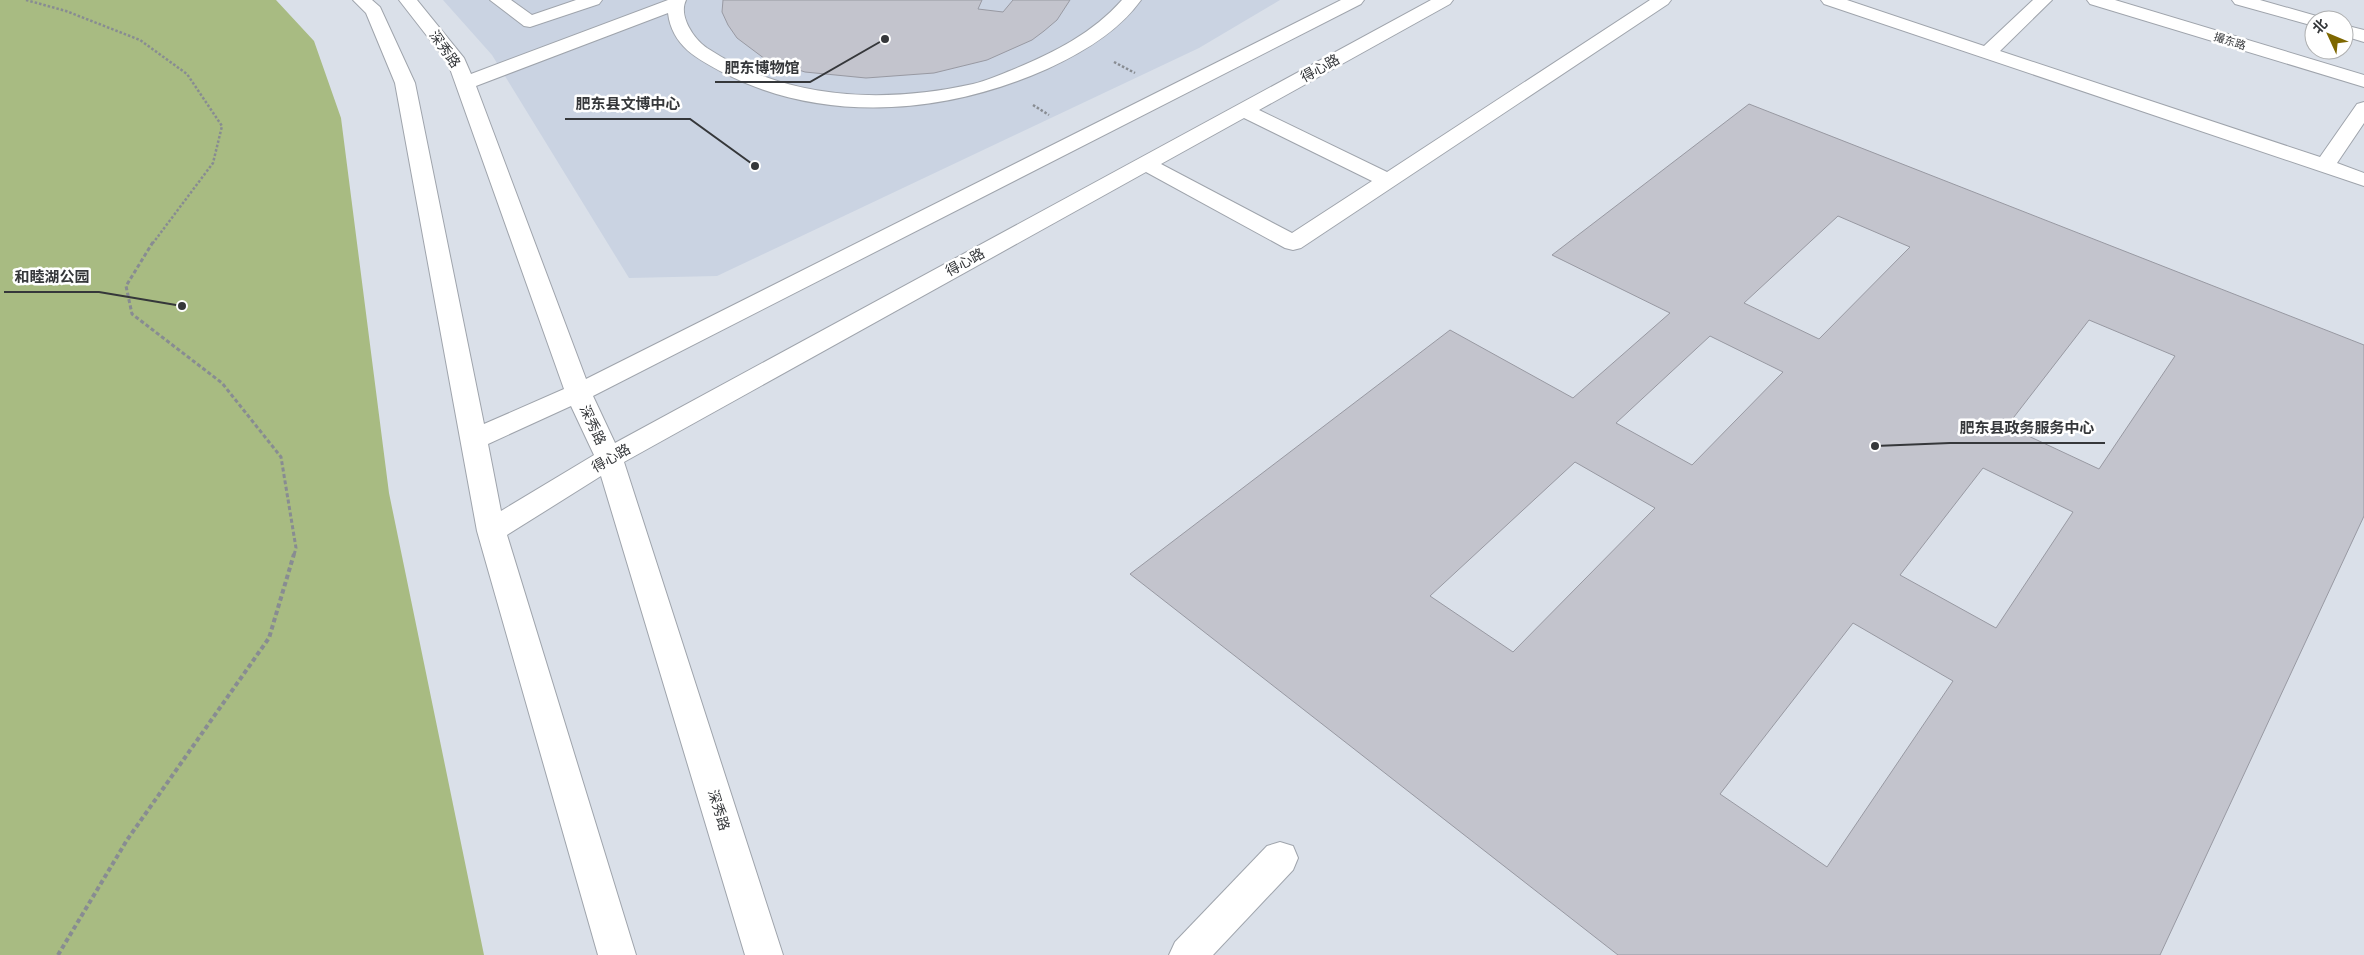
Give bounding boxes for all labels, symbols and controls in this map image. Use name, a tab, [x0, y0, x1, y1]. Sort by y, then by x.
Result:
north arrow	[2304, 10, 2354, 60]
text: 北	[2308, 15, 2331, 37]
street label: 深秀路	[426, 27, 464, 71]
street label: 撮东路	[2212, 29, 2248, 53]
street label: 得心路	[1297, 50, 1343, 86]
callout: 肥东博物馆	[715, 52, 810, 82]
text: 肥东博物馆	[724, 58, 800, 77]
callout: 肥东县文博中心	[565, 89, 690, 119]
text: 肥东县文博中心	[575, 94, 681, 113]
street label: 得心路	[942, 244, 988, 280]
callout: 和睦湖公园	[4, 262, 99, 292]
text: 和睦湖公园	[14, 267, 90, 286]
street label: 深秀路	[576, 402, 610, 448]
callout: 肥东县政务服务中心	[1950, 413, 2105, 443]
text: 肥东县政务服务中心	[1959, 418, 2095, 437]
street label: 得心路	[588, 440, 634, 476]
street label: 深秀路	[704, 787, 734, 833]

